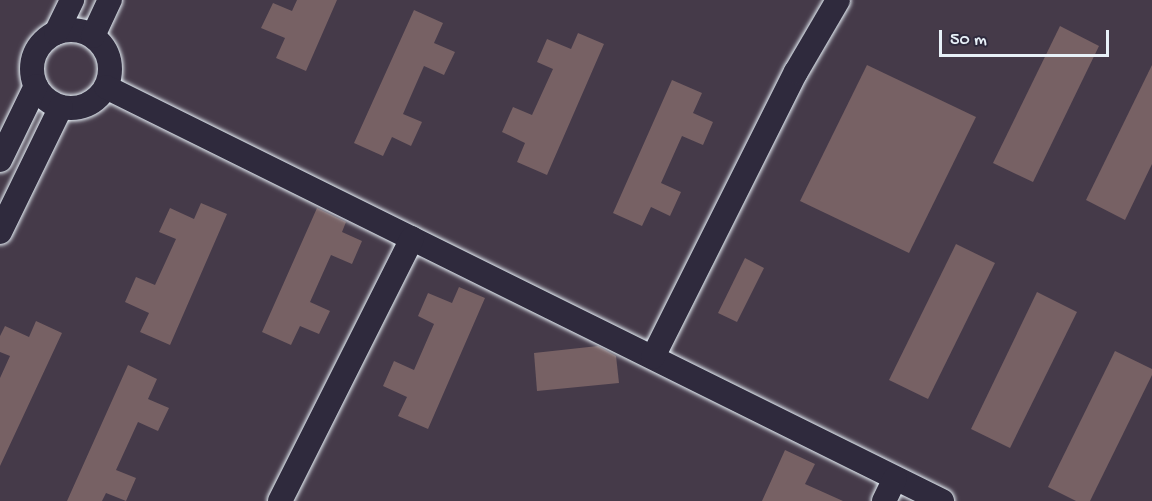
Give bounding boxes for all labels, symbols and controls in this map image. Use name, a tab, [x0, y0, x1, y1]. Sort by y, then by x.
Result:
scale bar	[942, 18, 1112, 56]
text: 50 m	[950, 30, 987, 51]

